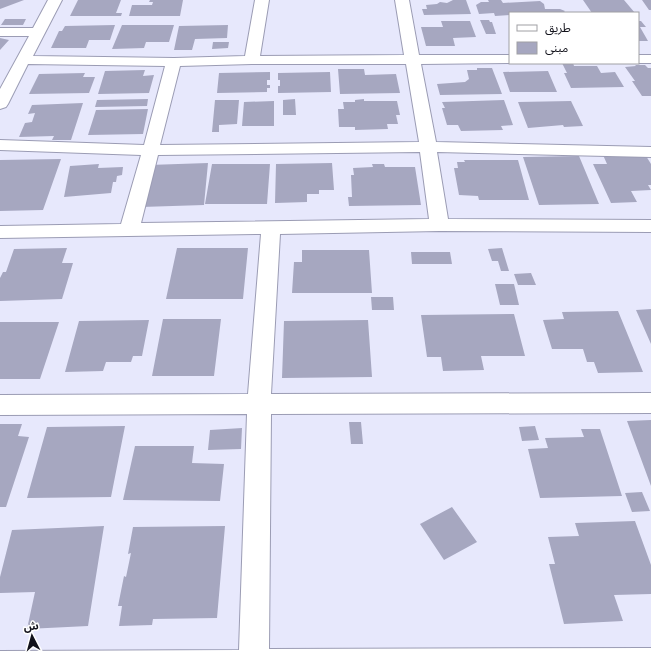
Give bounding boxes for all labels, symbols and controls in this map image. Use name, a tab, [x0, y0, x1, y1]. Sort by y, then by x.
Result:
legend	[509, 12, 639, 64]
text: طريق	[545, 20, 571, 36]
text: مبنى	[545, 40, 568, 55]
north arrow	[12, 616, 52, 656]
text: ش	[23, 618, 39, 634]

